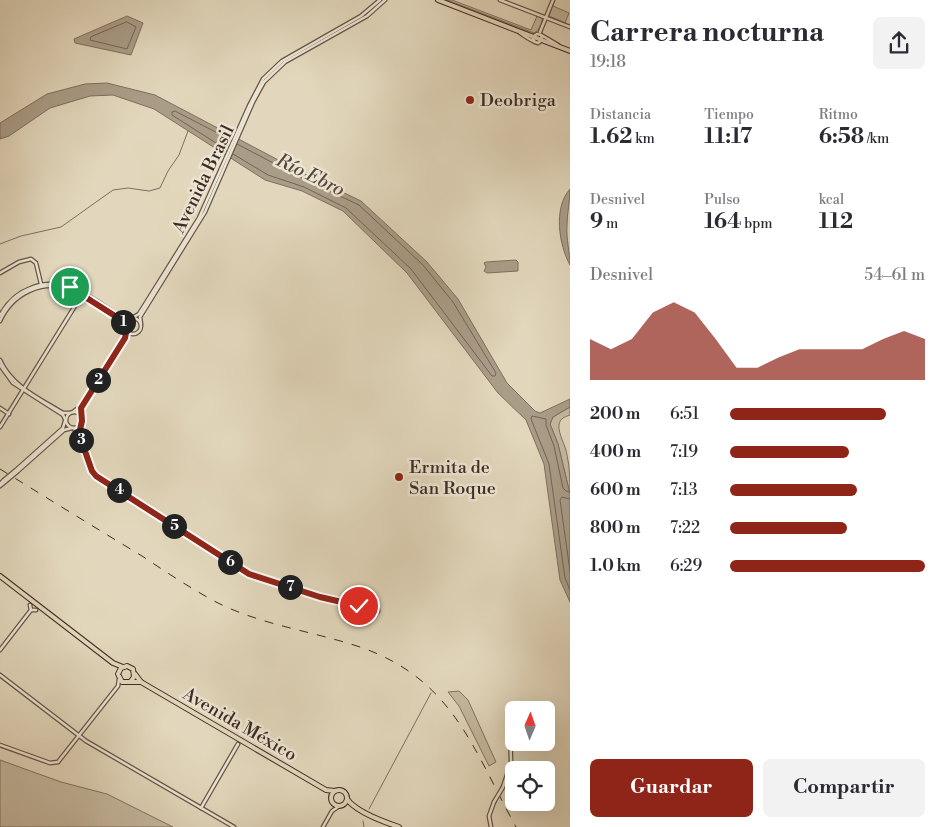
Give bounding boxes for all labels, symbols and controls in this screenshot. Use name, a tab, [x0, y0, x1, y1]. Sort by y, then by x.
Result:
text: Carrera nocturna	[590, 15, 824, 50]
button: share	[873, 17, 925, 69]
text: 19:18	[590, 52, 626, 72]
place label: Deobriga	[480, 89, 557, 112]
marker: Deobriga	[464, 94, 476, 106]
text: Distancia	[590, 106, 651, 124]
text: Tiempo	[704, 106, 754, 124]
text: Ritmo	[819, 106, 858, 124]
street label: Avenida Brasil	[167, 121, 240, 238]
text: 1.62	[590, 124, 632, 150]
text: 11:17	[704, 124, 752, 150]
text: 6:58	[819, 124, 864, 150]
text: km	[632, 130, 655, 148]
text: /km	[864, 130, 889, 148]
water label: Río Ebro	[272, 148, 349, 202]
text: Desnivel	[590, 191, 645, 209]
text: Pulso	[704, 191, 740, 209]
text: kcal	[819, 191, 844, 209]
text: 9	[590, 209, 603, 235]
text: 164	[704, 209, 741, 235]
text: 112	[819, 209, 853, 235]
text: m	[603, 215, 618, 233]
text: bpm	[741, 215, 773, 233]
text: Desnivel	[590, 265, 653, 285]
text: 54–61 m	[864, 265, 925, 285]
pin	[49, 266, 91, 308]
icon: arrive	[56, 273, 84, 301]
pin: 1	[110, 310, 136, 334]
text: 1	[120, 313, 127, 331]
pin: 2	[86, 368, 110, 392]
text: 2	[94, 371, 103, 389]
text: 200 m	[590, 404, 640, 424]
text: 6:51	[670, 404, 699, 424]
pin: 3	[68, 428, 94, 452]
text: 3	[77, 431, 86, 449]
text: 400 m	[590, 442, 641, 462]
text: 7:19	[670, 442, 698, 462]
place label: Ermita de San Roque	[409, 456, 496, 500]
marker: Ermita de San Roque	[393, 471, 405, 483]
pin: 4	[106, 478, 132, 502]
text: 600 m	[590, 480, 640, 500]
text: 7:13	[670, 480, 698, 500]
text: 4	[115, 481, 124, 499]
pin: 5	[162, 514, 186, 538]
text: 5	[170, 517, 179, 535]
text: 800 m	[590, 518, 641, 538]
text: 7:22	[670, 518, 700, 538]
pin: 6	[218, 550, 242, 574]
text: 6	[226, 553, 235, 571]
text: 1.0 km	[590, 556, 641, 576]
text: 6:29	[670, 556, 702, 576]
pin: 7	[278, 574, 302, 600]
text: 7	[286, 578, 295, 596]
pin	[338, 585, 380, 627]
icon: check	[345, 592, 373, 620]
street label: Avenida México	[178, 682, 301, 766]
north arrow	[505, 701, 555, 751]
map controls	[505, 701, 555, 811]
button: Guardar	[590, 759, 753, 817]
button: Compartir	[763, 759, 925, 817]
button: locate	[505, 761, 555, 811]

